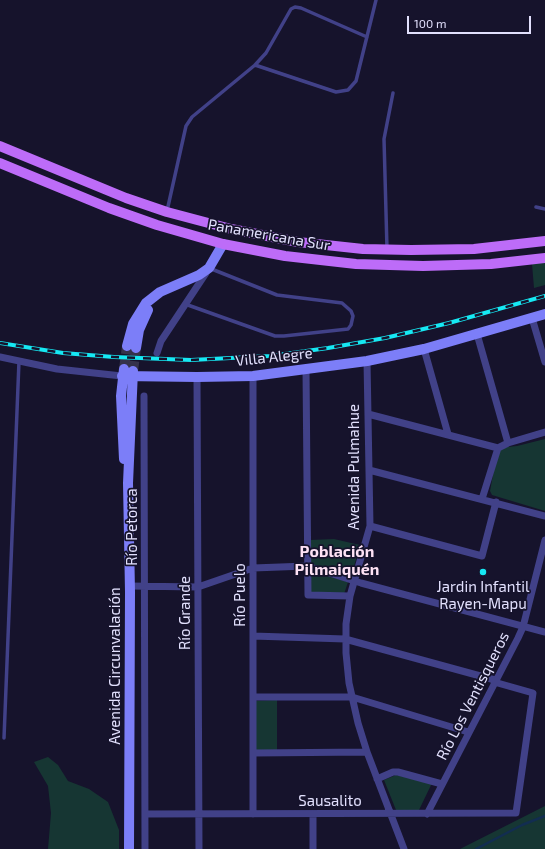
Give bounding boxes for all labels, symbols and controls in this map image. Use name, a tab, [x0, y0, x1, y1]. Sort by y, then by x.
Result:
scale bar	[409, 8, 533, 34]
text: 100 m	[414, 16, 446, 30]
street label: Panamericana Sur	[207, 215, 331, 255]
street label: Villa Alegre	[235, 344, 313, 370]
street label: Avenida Pulmahue	[345, 404, 363, 530]
street label: Río Petorca	[123, 488, 141, 566]
district label: Población Pilmaiquén	[295, 542, 379, 580]
street label: Río Puelo	[231, 563, 249, 627]
marker: Jardin Infantil Rayen-Mapu	[478, 567, 488, 577]
street label: Río Grande	[176, 576, 194, 650]
place label: Jardin Infantil Rayen-Mapu	[437, 578, 529, 613]
street label: Avenida Circunvalación	[106, 587, 124, 745]
street label: Río Los Ventisqueros	[433, 629, 513, 763]
street label: Sausalito	[298, 792, 362, 810]

